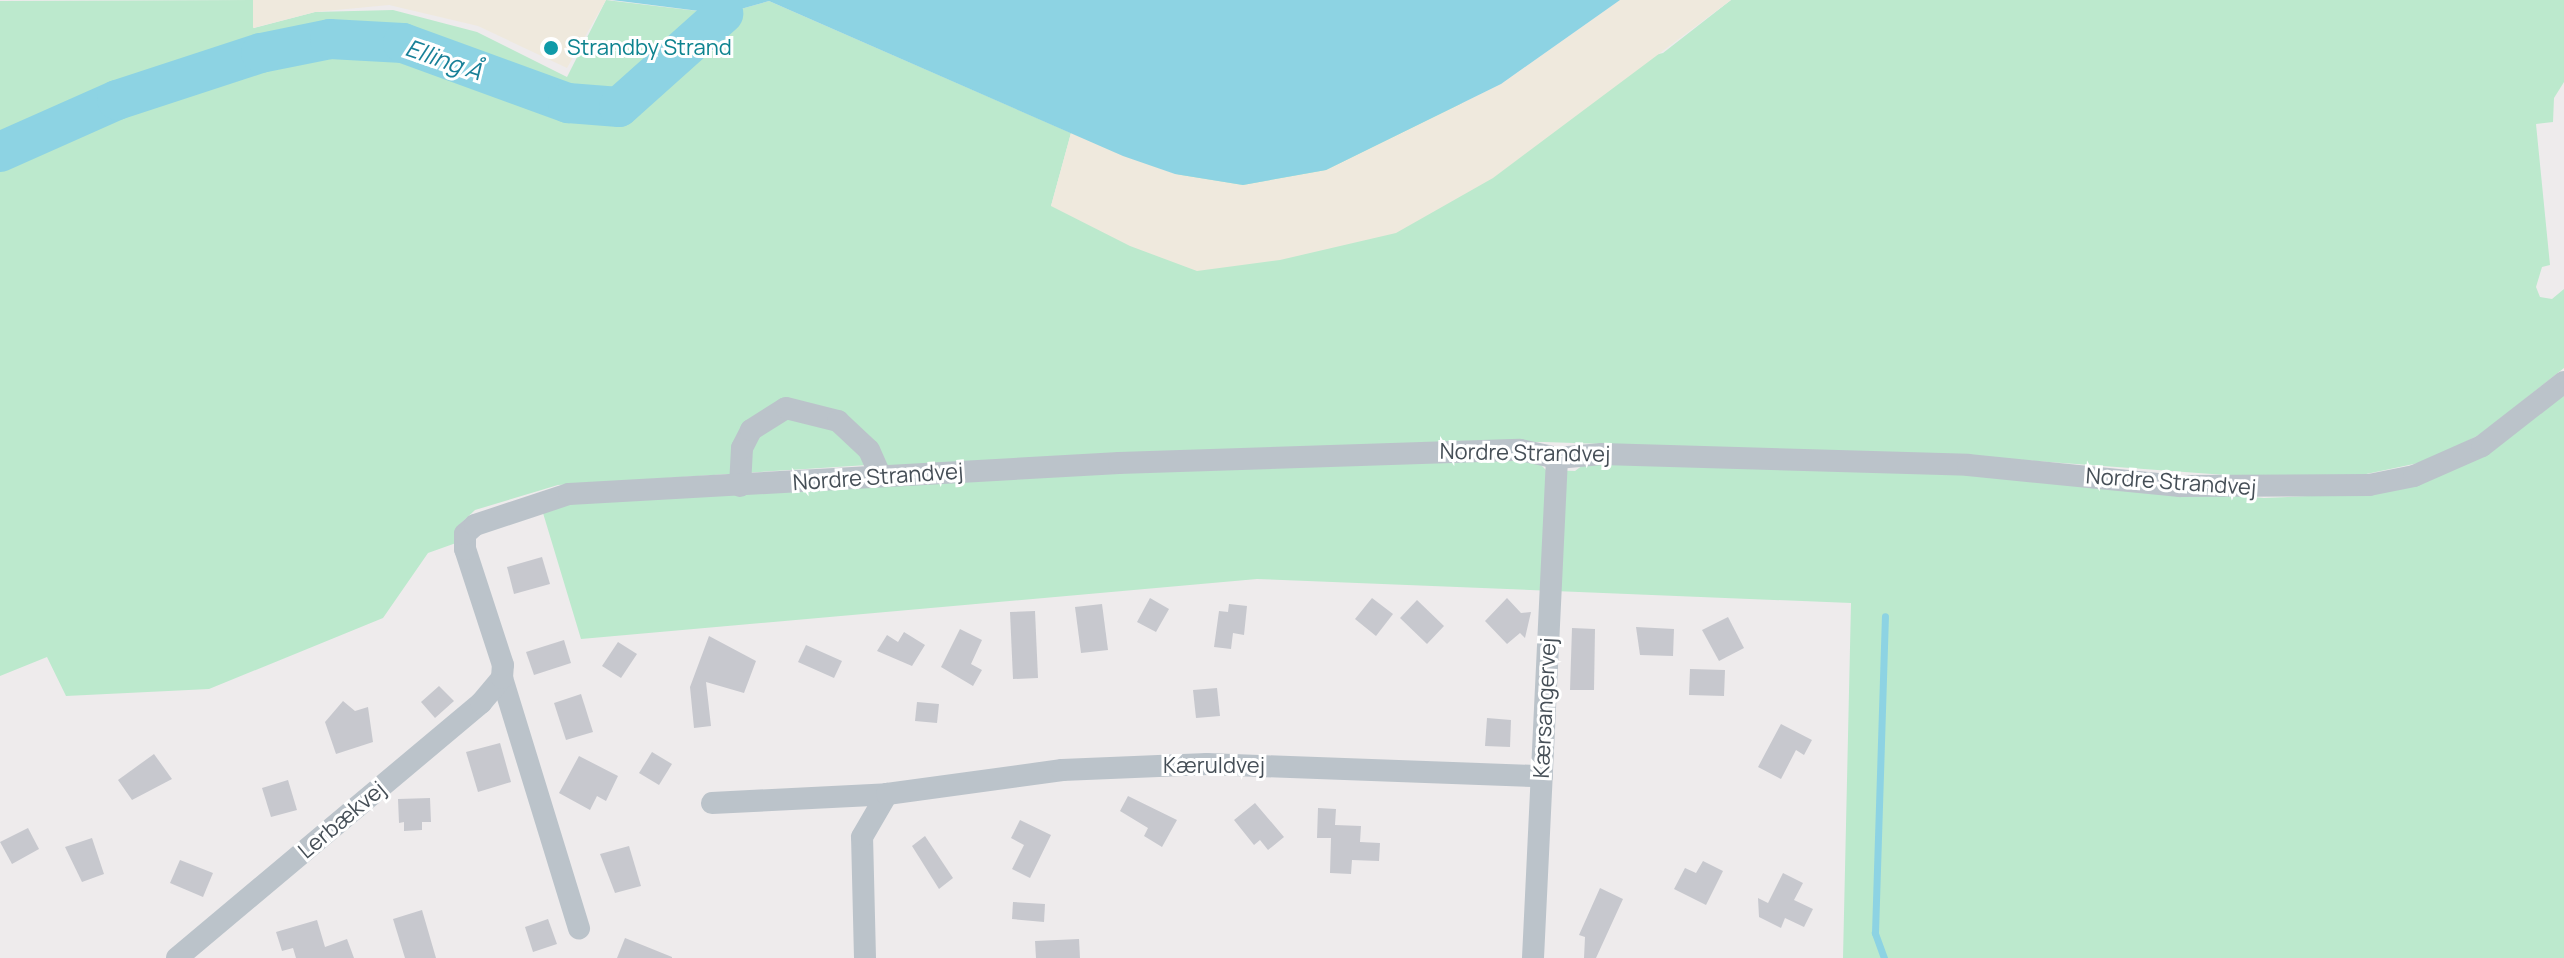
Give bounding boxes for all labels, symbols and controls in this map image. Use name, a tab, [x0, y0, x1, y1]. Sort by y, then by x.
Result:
water label: Elling Å	[402, 33, 486, 85]
place label: Strandby Strand	[567, 35, 732, 61]
marker: Strandby Strand	[542, 39, 560, 57]
street label: Nordre Strandvej	[1439, 438, 1611, 468]
street label: Nordre Strandvej	[792, 458, 964, 496]
street label: Nordre Strandvej	[2085, 463, 2257, 501]
street label: Kærsangervej	[1528, 637, 1562, 779]
street label: Kæruldvej	[1163, 753, 1265, 779]
street label: Lerbækvej	[293, 776, 391, 864]

